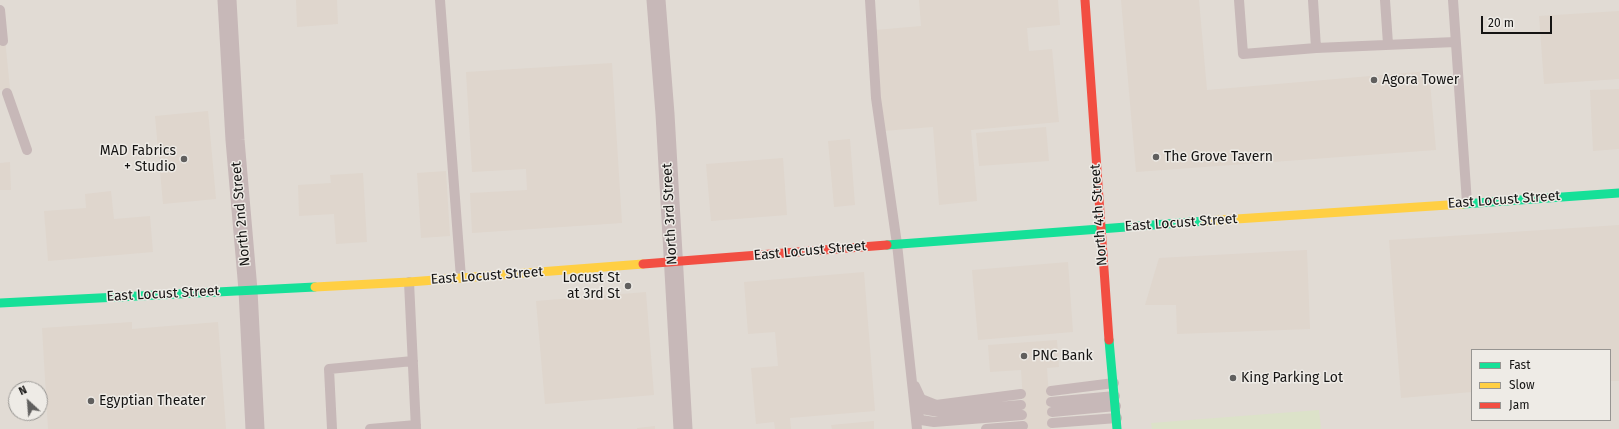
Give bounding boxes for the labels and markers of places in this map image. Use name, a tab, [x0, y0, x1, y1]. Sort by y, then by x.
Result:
place label: Agora Tower	[1382, 72, 1459, 88]
marker: Agora Tower	[1369, 75, 1379, 85]
place label: MAD Fabrics + Studio	[100, 143, 176, 176]
place label: The Grove Tavern	[1164, 149, 1273, 165]
marker: The Grove Tavern	[1151, 152, 1161, 162]
marker: MAD Fabrics + Studio	[179, 154, 189, 164]
place label: Locust St at 3rd St	[563, 270, 620, 302]
marker: Locust St at 3rd St	[623, 281, 633, 291]
place label: PNC Bank	[1032, 348, 1093, 364]
marker: PNC Bank	[1019, 351, 1029, 361]
place label: King Parking Lot	[1241, 370, 1343, 386]
marker: King Parking Lot	[1228, 373, 1238, 383]
place label: Egyptian Theater	[99, 393, 206, 409]
marker: Egyptian Theater	[86, 396, 96, 406]

